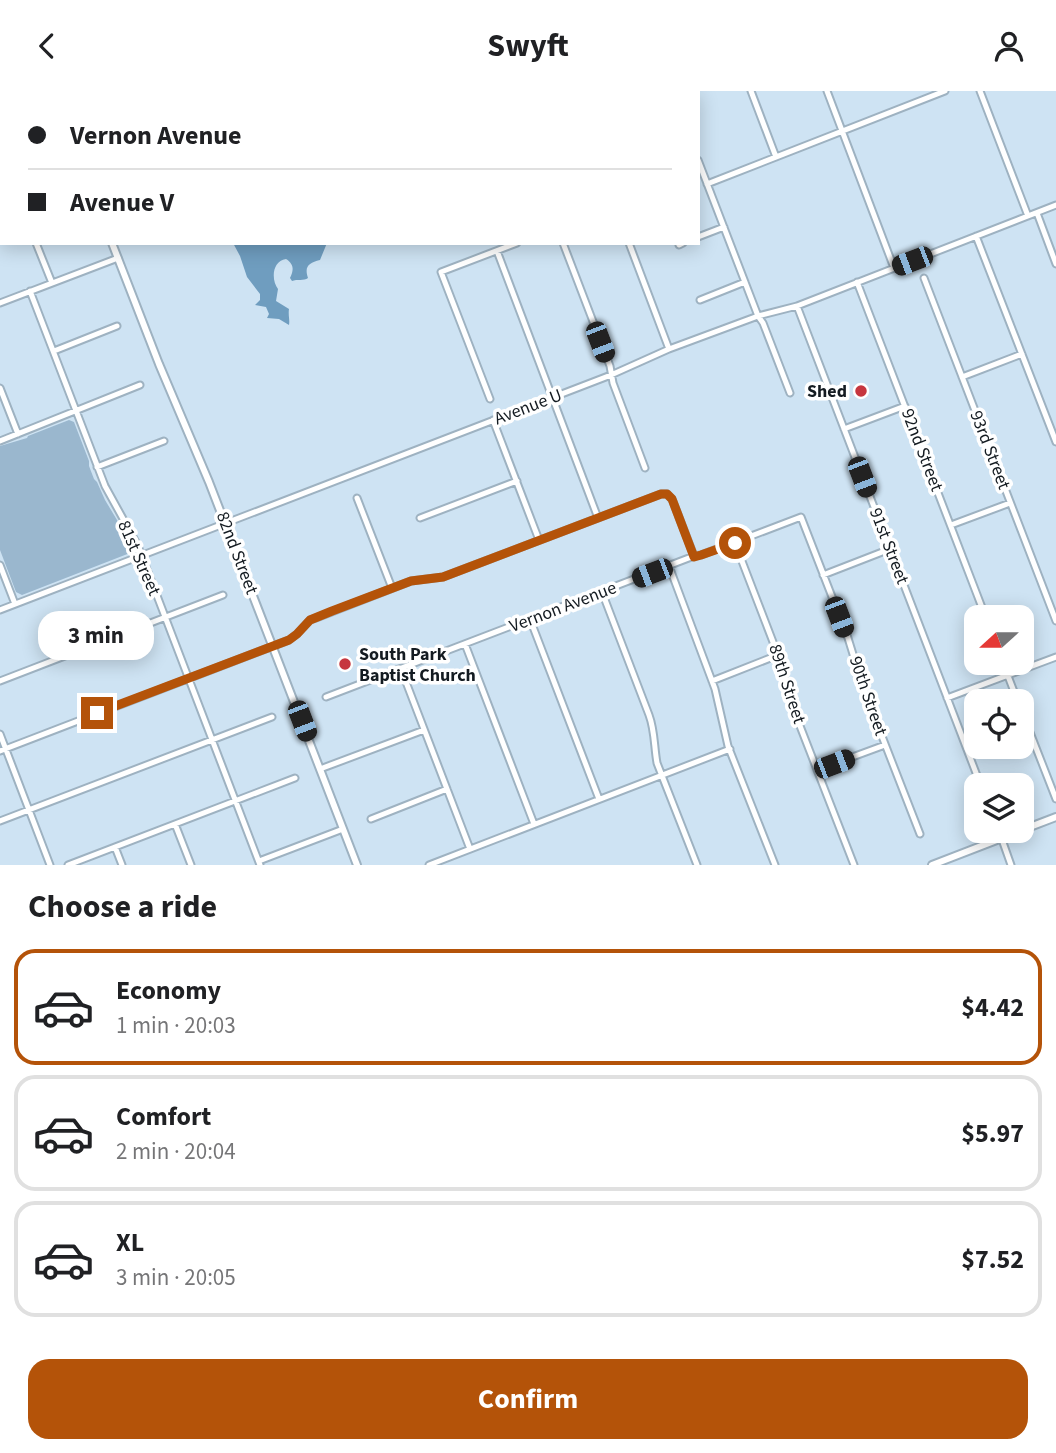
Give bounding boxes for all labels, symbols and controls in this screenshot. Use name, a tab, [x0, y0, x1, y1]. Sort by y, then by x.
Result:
text: Swyft	[487, 23, 569, 69]
icon: back	[28, 27, 66, 65]
icon: person	[990, 27, 1028, 65]
text: Vernon Avenue	[70, 117, 242, 154]
text: Avenue V	[70, 184, 174, 221]
car	[889, 244, 936, 278]
car	[583, 319, 618, 365]
place label: Shed	[807, 379, 847, 404]
street label: Avenue U	[491, 383, 565, 431]
marker: Shed	[853, 383, 869, 399]
street label: 92nd Street	[895, 405, 949, 495]
street label: 93rd Street	[964, 407, 1016, 493]
car	[845, 454, 880, 500]
street label: 91st Street	[863, 504, 915, 588]
street label: 82nd Street	[210, 508, 264, 598]
street label: 81st Street	[111, 516, 167, 600]
route start	[719, 527, 751, 559]
car	[629, 556, 676, 590]
street label: Vernon Avenue	[506, 575, 620, 639]
car	[822, 594, 857, 640]
north arrow	[964, 605, 1034, 675]
map controls	[964, 605, 1034, 843]
callout: 3 min	[39, 611, 155, 661]
text: 3 min	[68, 619, 124, 652]
street label: 89th Street	[762, 641, 812, 727]
place label: South Park Baptist Church	[359, 642, 476, 688]
street label: 90th Street	[843, 653, 893, 739]
marker: South Park Baptist Church	[337, 656, 353, 672]
button: locate	[964, 689, 1034, 759]
route end	[81, 697, 113, 729]
car	[285, 698, 320, 744]
car	[811, 747, 858, 781]
button: layers	[964, 773, 1034, 843]
text: Choose a ride	[28, 884, 217, 930]
text: Economy	[116, 972, 221, 1009]
icon: car	[32, 976, 95, 1039]
text: $4.42	[961, 989, 1024, 1026]
text: 1 min · 20:03	[116, 1009, 236, 1042]
text: Comfort	[116, 1098, 211, 1135]
icon: car	[32, 1102, 95, 1165]
text: $5.97	[961, 1115, 1024, 1152]
text: 2 min · 20:04	[116, 1135, 236, 1168]
text: XL	[116, 1224, 144, 1261]
icon: car	[32, 1228, 95, 1291]
text: $7.52	[961, 1241, 1024, 1278]
text: 3 min · 20:05	[116, 1261, 236, 1294]
button: Confirm	[28, 1359, 1028, 1439]

